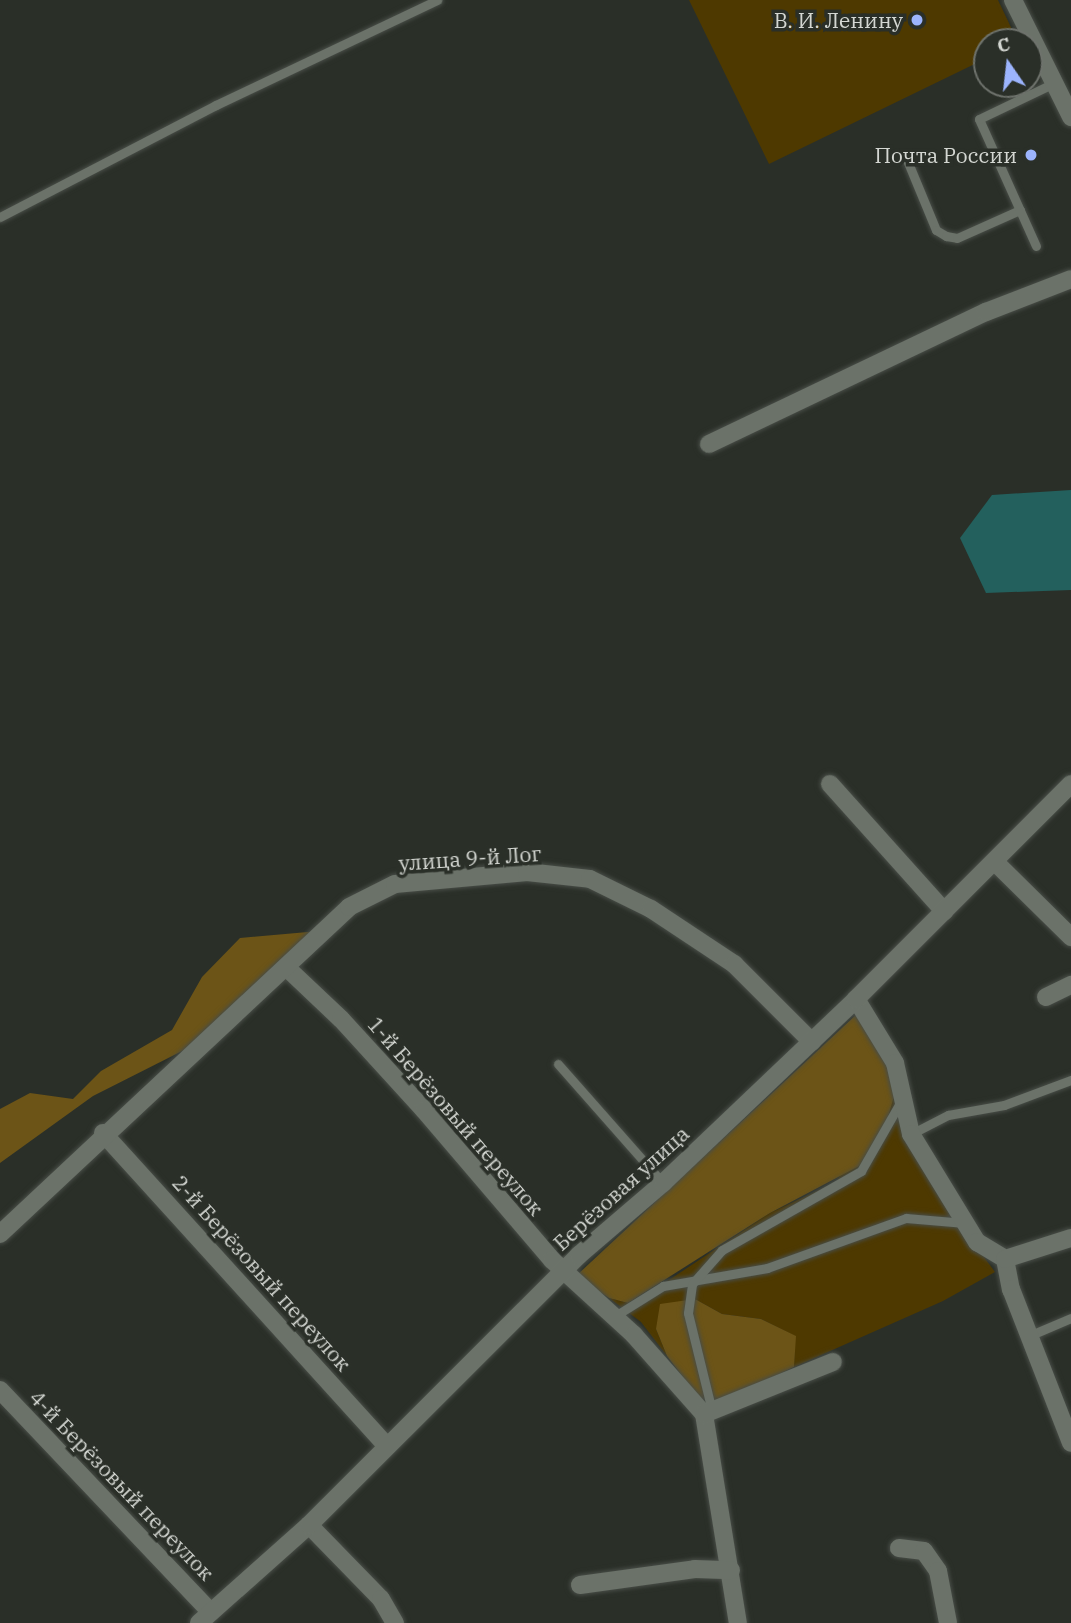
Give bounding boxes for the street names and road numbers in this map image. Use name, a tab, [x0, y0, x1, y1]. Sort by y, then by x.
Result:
street label: улица 9-й Лог	[398, 840, 542, 876]
street label: 1-й Берёзовый переулок	[363, 1012, 549, 1220]
street label: Берёзовая улица	[548, 1121, 694, 1255]
street label: 2-й Берёзовый переулок	[167, 1170, 357, 1376]
street label: 4-й Берёзовый переулок	[25, 1385, 219, 1585]

